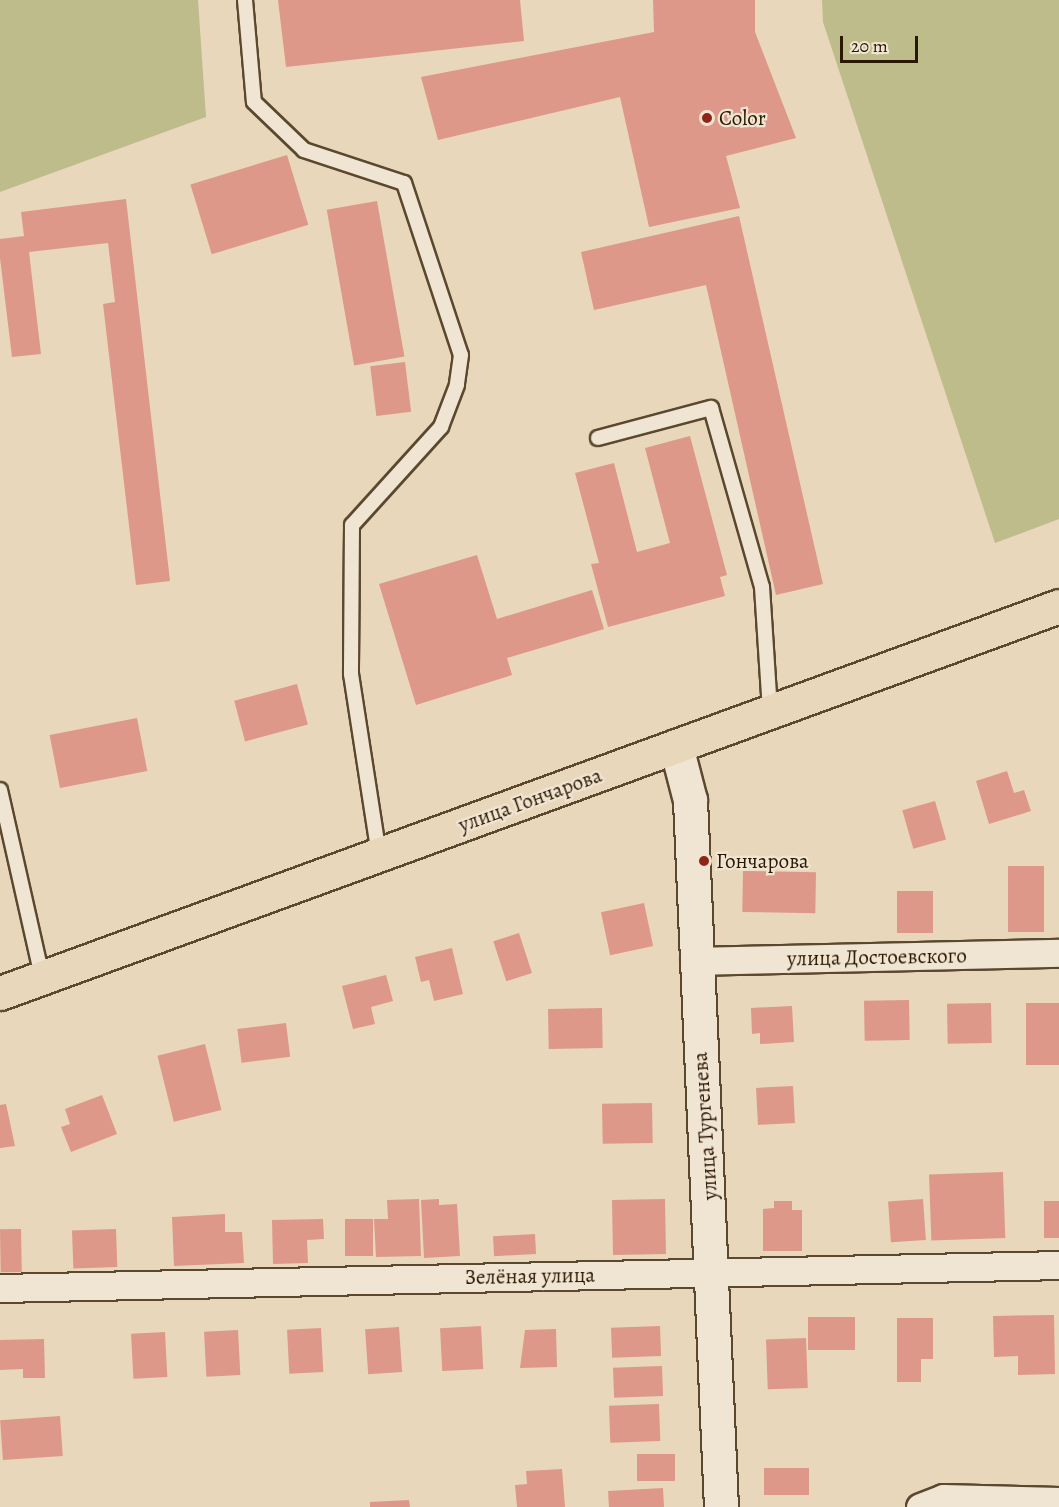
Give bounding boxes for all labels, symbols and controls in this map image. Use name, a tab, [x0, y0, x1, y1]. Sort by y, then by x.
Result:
scale bar	[843, 24, 921, 62]
text: 20 m	[851, 34, 888, 58]
place label: Color	[719, 105, 766, 131]
marker: Color	[700, 111, 714, 125]
street label: улица Гончарова	[455, 762, 605, 838]
place label: Гончарова	[716, 848, 809, 874]
marker: Гончарова	[697, 854, 711, 868]
street label: улица Достоевского	[787, 943, 967, 971]
street label: улица Тургенева	[687, 1051, 723, 1201]
street label: Зелёная улица	[465, 1262, 595, 1290]

